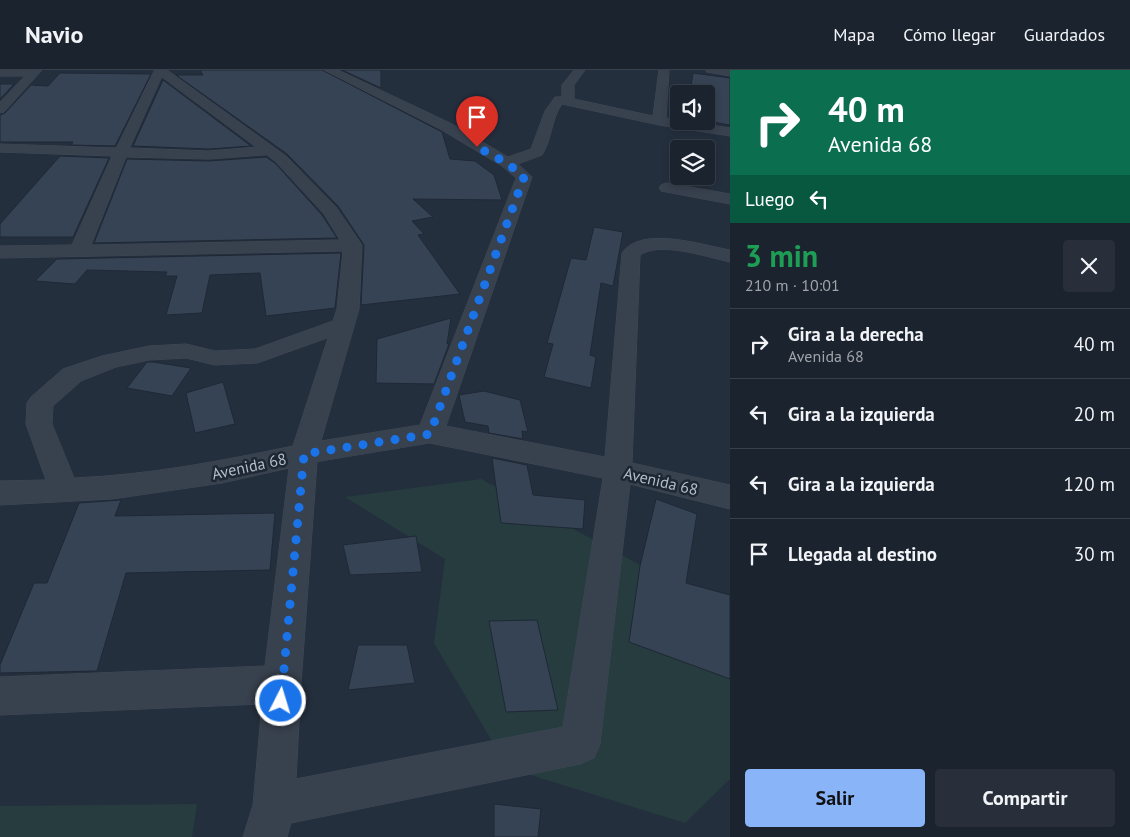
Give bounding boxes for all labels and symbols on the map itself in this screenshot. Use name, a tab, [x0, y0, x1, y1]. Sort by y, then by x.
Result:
pin	[456, 96, 498, 147]
street label: Avenida 68	[210, 448, 288, 484]
street label: Avenida 68	[622, 463, 700, 499]
position arrow	[254, 674, 306, 726]

